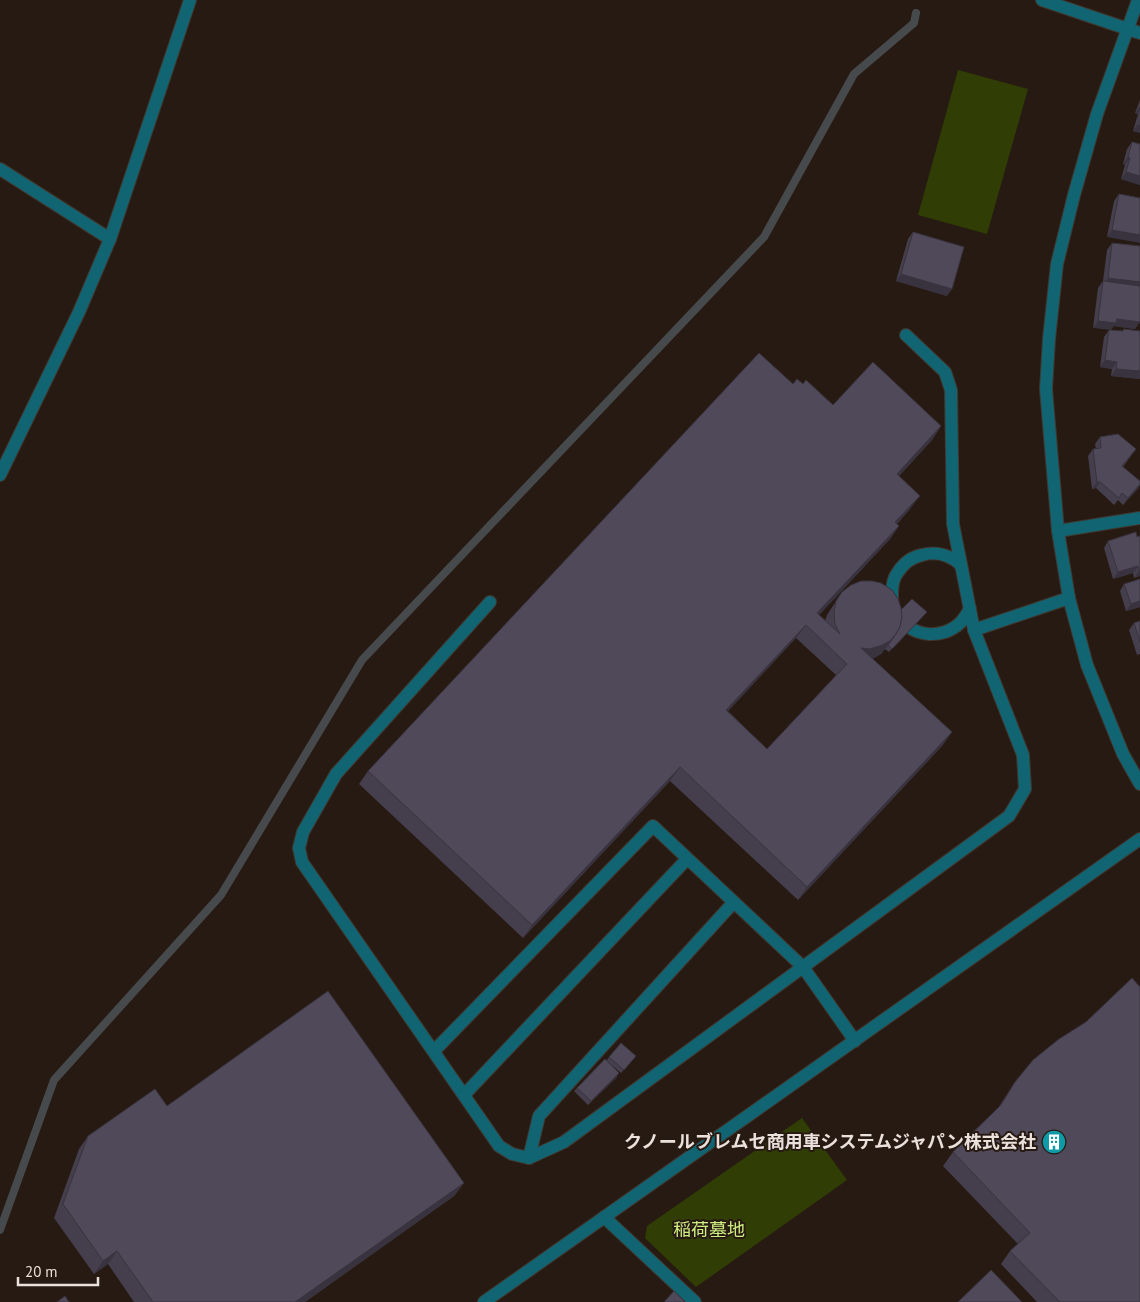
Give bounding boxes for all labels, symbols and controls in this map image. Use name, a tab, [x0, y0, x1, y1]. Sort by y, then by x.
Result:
building icon: クノールブレムセ商用車システムジャパン株式会社	[1041, 1129, 1067, 1155]
place label: クノールブレムセ商用車システムジャパン株式会社	[624, 1130, 1036, 1153]
park label: 稲荷墓地	[673, 1218, 745, 1241]
scale bar	[18, 1254, 98, 1286]
text: 20 m	[25, 1262, 58, 1281]

